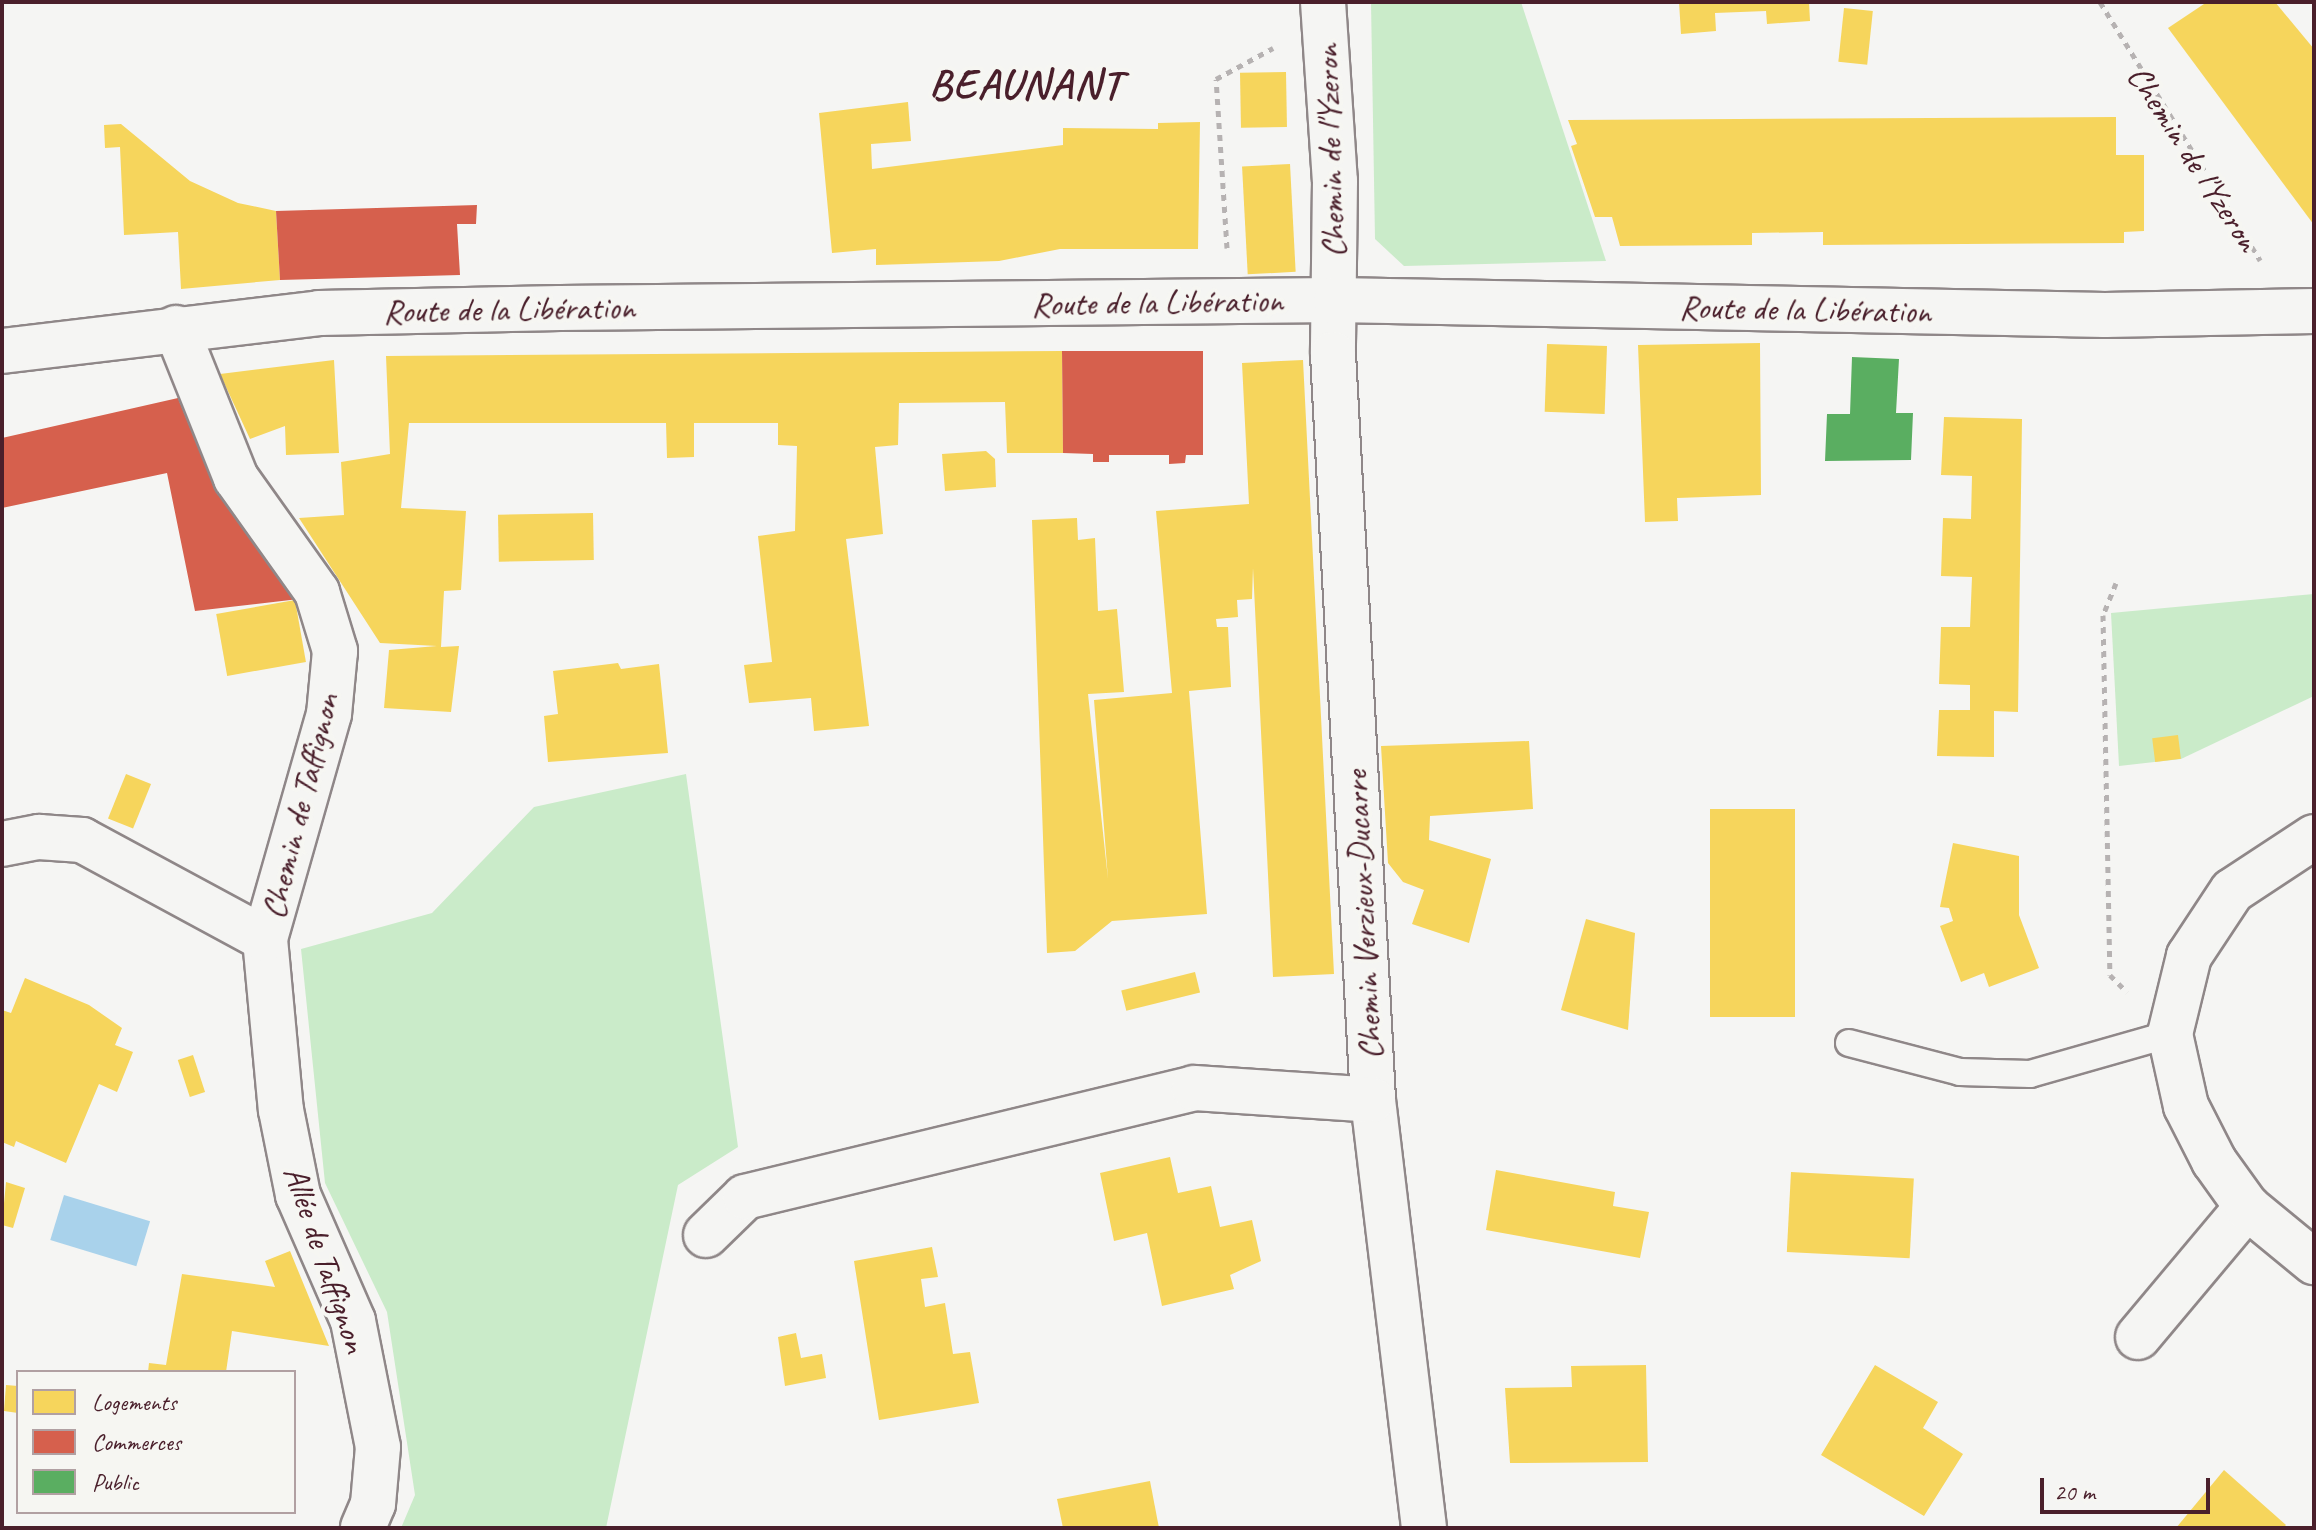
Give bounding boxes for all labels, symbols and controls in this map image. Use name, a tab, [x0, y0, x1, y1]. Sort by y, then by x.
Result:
street label: Chemin de l'Yzeron	[1306, 44, 1354, 258]
street label: Chemin de l'Yzeron	[2119, 57, 2269, 259]
district label: BEAUNANT	[931, 60, 1121, 110]
street label: Route de la Libération	[1030, 279, 1284, 325]
street label: Route de la Libération	[382, 286, 636, 332]
street label: Route de la Libération	[1678, 286, 1932, 332]
street label: Chemin de Taffignon	[252, 689, 348, 923]
street label: Chemin Verzieux-Ducarre	[1335, 769, 1391, 1061]
street label: Allée de Taffignon	[275, 1160, 377, 1358]
legend	[16, 1370, 296, 1514]
text: Logements	[92, 1387, 176, 1417]
text: Commerces	[92, 1427, 181, 1457]
scale bar	[2044, 1462, 2214, 1512]
text: Public	[92, 1467, 139, 1497]
text: 20 m	[2054, 1477, 2095, 1507]

